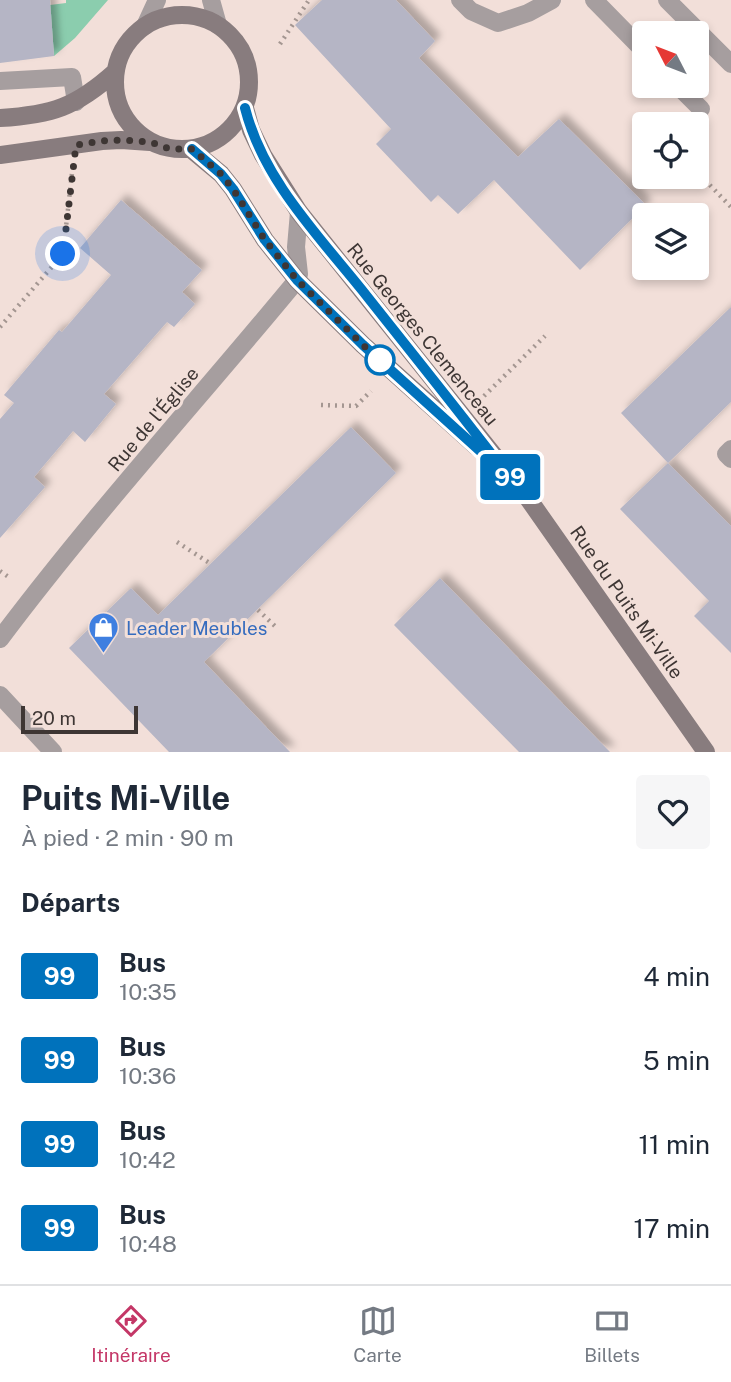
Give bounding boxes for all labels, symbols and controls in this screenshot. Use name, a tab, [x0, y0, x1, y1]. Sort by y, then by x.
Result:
north arrow	[632, 21, 709, 98]
map controls	[632, 21, 709, 280]
button: locate	[632, 112, 709, 189]
button: layers	[632, 203, 709, 280]
your location	[45, 236, 80, 271]
street label: Rue Georges Clemenceau	[343, 239, 503, 429]
unlabelled marker	[365, 345, 395, 375]
street label: Rue de l'Église	[103, 362, 203, 476]
line badge: 99	[478, 454, 542, 500]
text: 99	[494, 463, 526, 491]
street label: Rue du Puits Mi-Ville	[566, 521, 688, 683]
shop icon: Leader Meubles	[86, 611, 120, 655]
place label: Leader Meubles	[126, 617, 267, 639]
scale bar	[21, 703, 138, 735]
text: 20 m	[32, 707, 76, 729]
button: heart	[636, 775, 710, 849]
text: Puits Mi-Ville	[21, 779, 230, 817]
text: À pied · 2 min · 90 m	[21, 824, 234, 851]
text: Départs	[21, 887, 120, 918]
text: Bus	[119, 947, 166, 978]
text: 4 min	[643, 961, 710, 992]
text: 99	[44, 962, 75, 990]
text: 10:35	[119, 978, 177, 1005]
text: Bus	[119, 1031, 166, 1062]
text: 5 min	[643, 1045, 710, 1076]
text: 99	[44, 1046, 75, 1074]
text: 10:36	[119, 1062, 176, 1089]
text: Bus	[119, 1115, 166, 1146]
text: 11 min	[638, 1129, 710, 1160]
text: 99	[44, 1130, 75, 1158]
text: 10:42	[119, 1146, 176, 1173]
text: Bus	[119, 1199, 166, 1230]
text: 17 min	[633, 1213, 710, 1244]
text: 99	[44, 1214, 75, 1242]
text: 10:48	[119, 1230, 177, 1257]
tab: Itinéraire	[91, 1302, 171, 1366]
tab: Carte	[353, 1302, 402, 1366]
tab: Billets	[584, 1302, 640, 1366]

